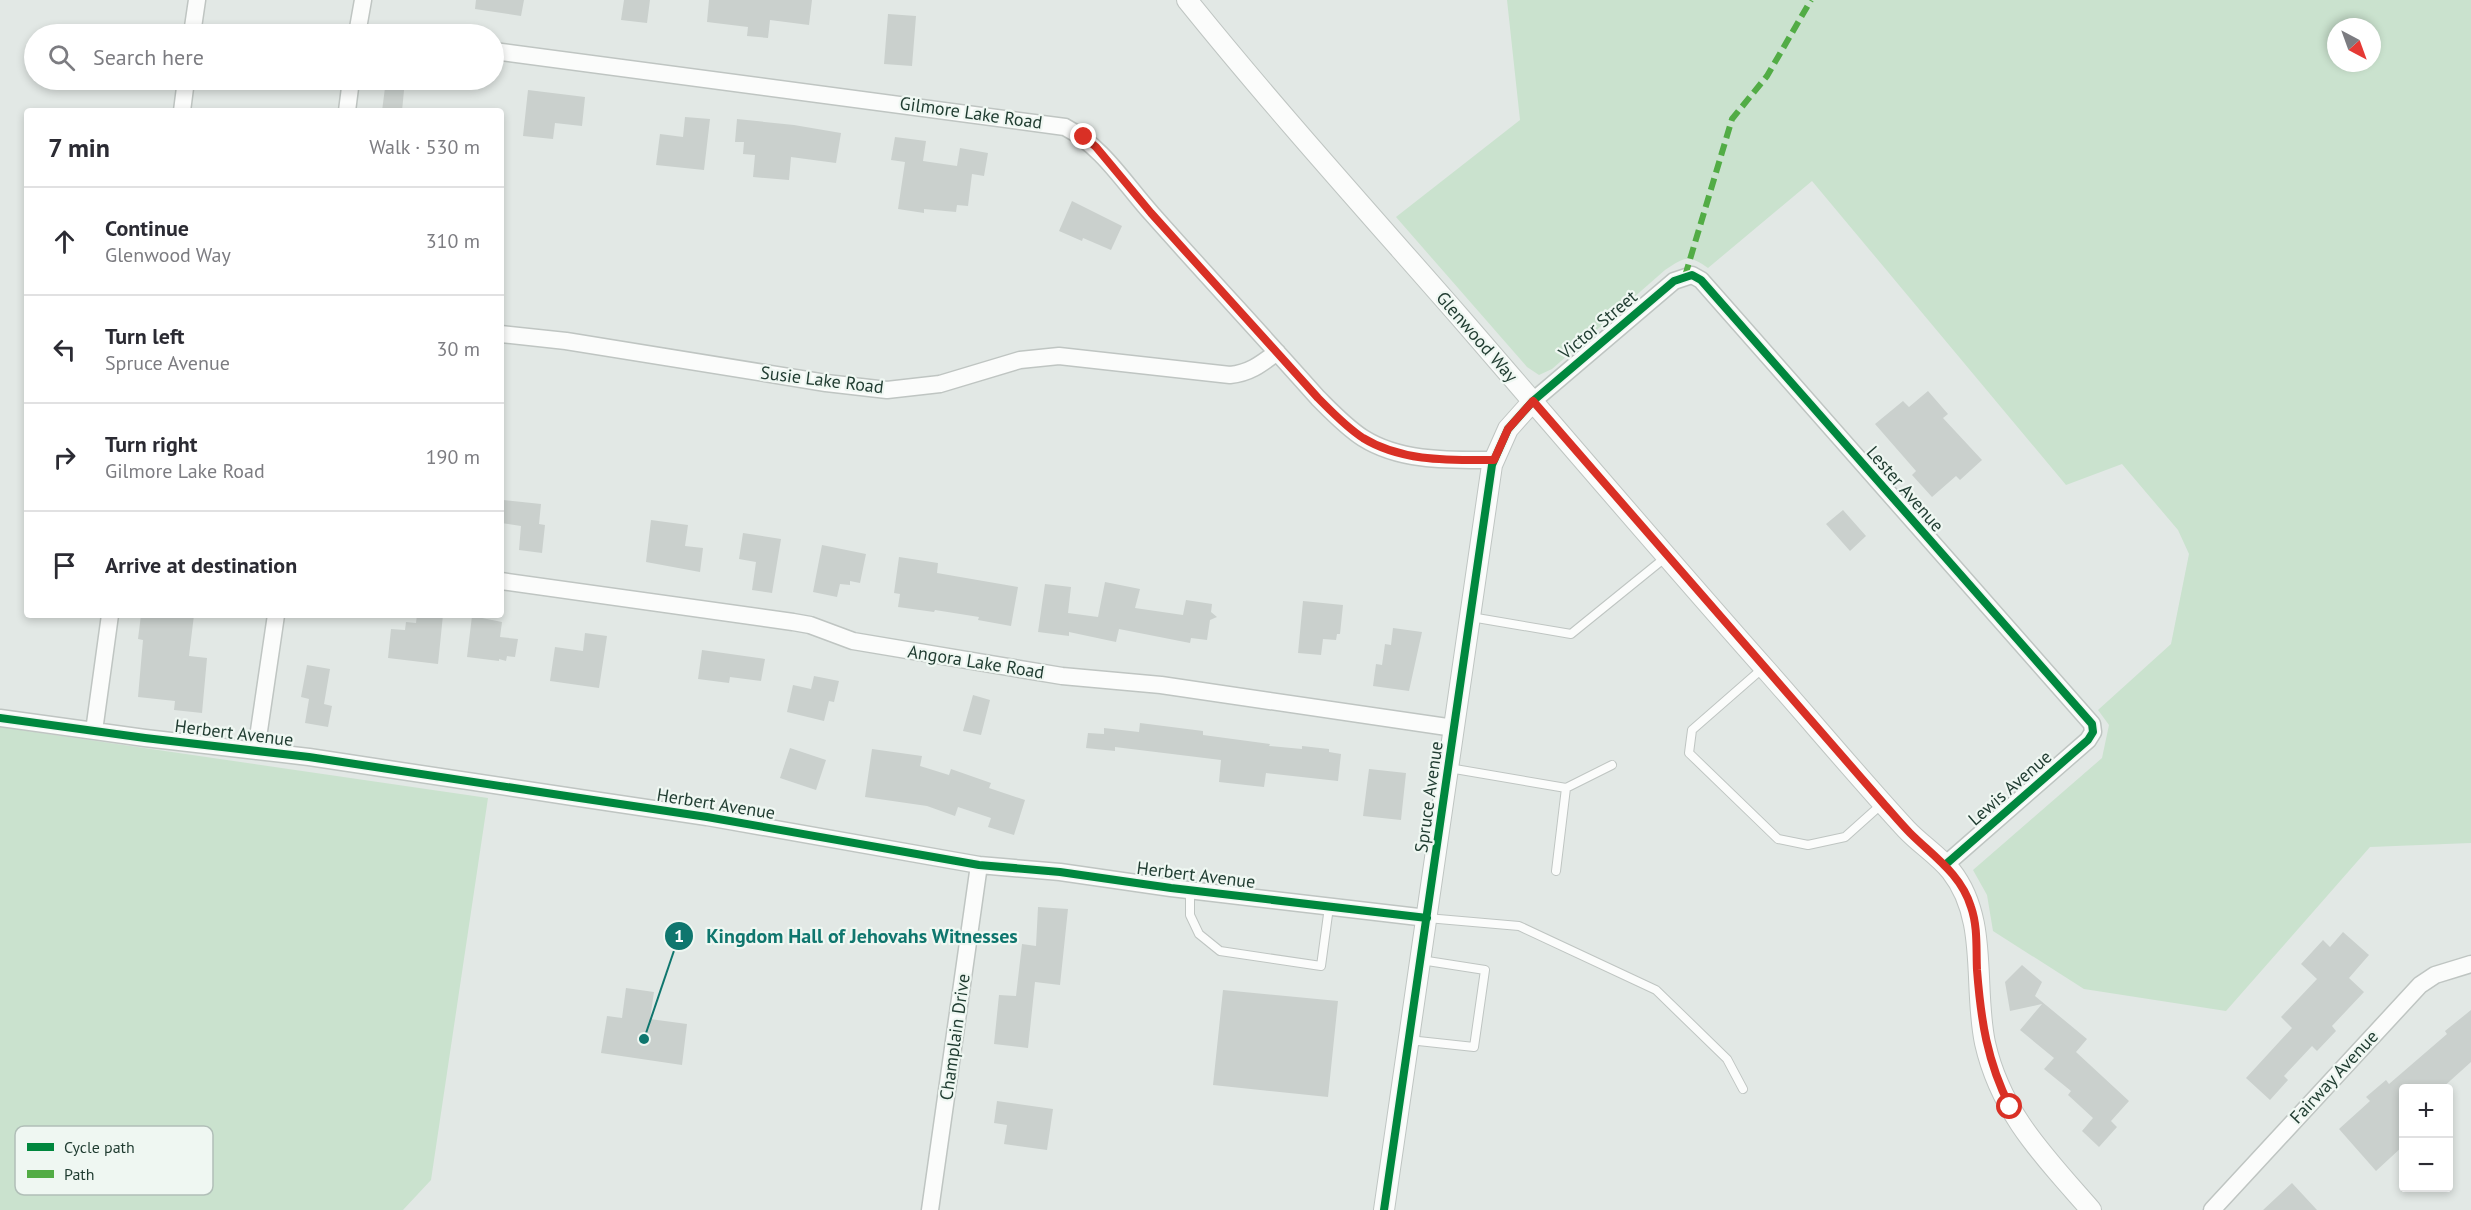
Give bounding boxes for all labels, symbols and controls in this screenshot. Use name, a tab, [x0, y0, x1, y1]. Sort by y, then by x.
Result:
north arrow	[2327, 18, 2381, 72]
search box	[24, 24, 504, 90]
icon: search	[45, 41, 78, 74]
text: Search here	[93, 43, 204, 71]
street label: Gilmore Lake Road	[898, 91, 1044, 134]
route end	[1070, 123, 1096, 149]
text: 7 min	[48, 131, 110, 164]
text: Walk · 530 m	[369, 134, 480, 160]
text: Continue	[105, 214, 189, 242]
icon: ahead	[48, 225, 81, 258]
text: 310 m	[426, 228, 480, 254]
text: Glenwood Way	[105, 242, 231, 268]
street label: Victor Street	[1553, 285, 1642, 365]
street label: Glenwood Way	[1432, 286, 1524, 387]
text: Turn left	[105, 322, 185, 350]
icon: left	[48, 333, 81, 366]
text: 30 m	[437, 336, 480, 362]
text: Spruce Avenue	[105, 350, 230, 376]
street label: Susie Lake Road	[759, 361, 885, 398]
text: Turn right	[105, 430, 197, 458]
icon: right	[48, 441, 81, 474]
street label: Lester Avenue	[1862, 441, 1949, 536]
text: 190 m	[426, 444, 480, 470]
text: Gilmore Lake Road	[105, 458, 265, 484]
icon: arrive	[48, 549, 81, 582]
text: Arrive at destination	[105, 551, 297, 579]
street label: Angora Lake Road	[906, 639, 1046, 684]
street label: Herbert Avenue	[173, 714, 295, 751]
street label: Spruce Avenue	[1409, 740, 1448, 854]
street label: Lewis Avenue	[1963, 745, 2056, 830]
street label: Herbert Avenue	[655, 783, 777, 824]
street label: Herbert Avenue	[1135, 856, 1257, 893]
callout: Kingdom Hall of Jehovahs Witnesses	[664, 917, 1030, 955]
text: Kingdom Hall of Jehovahs Witnesses	[706, 923, 1018, 949]
text: 1	[674, 924, 684, 947]
street label: Champlain Drive	[934, 972, 975, 1102]
street label: Fairway Avenue	[2284, 1025, 2383, 1128]
map controls	[2399, 1084, 2453, 1192]
button: +	[2399, 1084, 2453, 1138]
route start	[1996, 1093, 2022, 1119]
legend	[15, 1126, 213, 1195]
text: Cycle path	[64, 1137, 135, 1157]
button: −	[2399, 1138, 2453, 1192]
text: Path	[64, 1164, 95, 1184]

